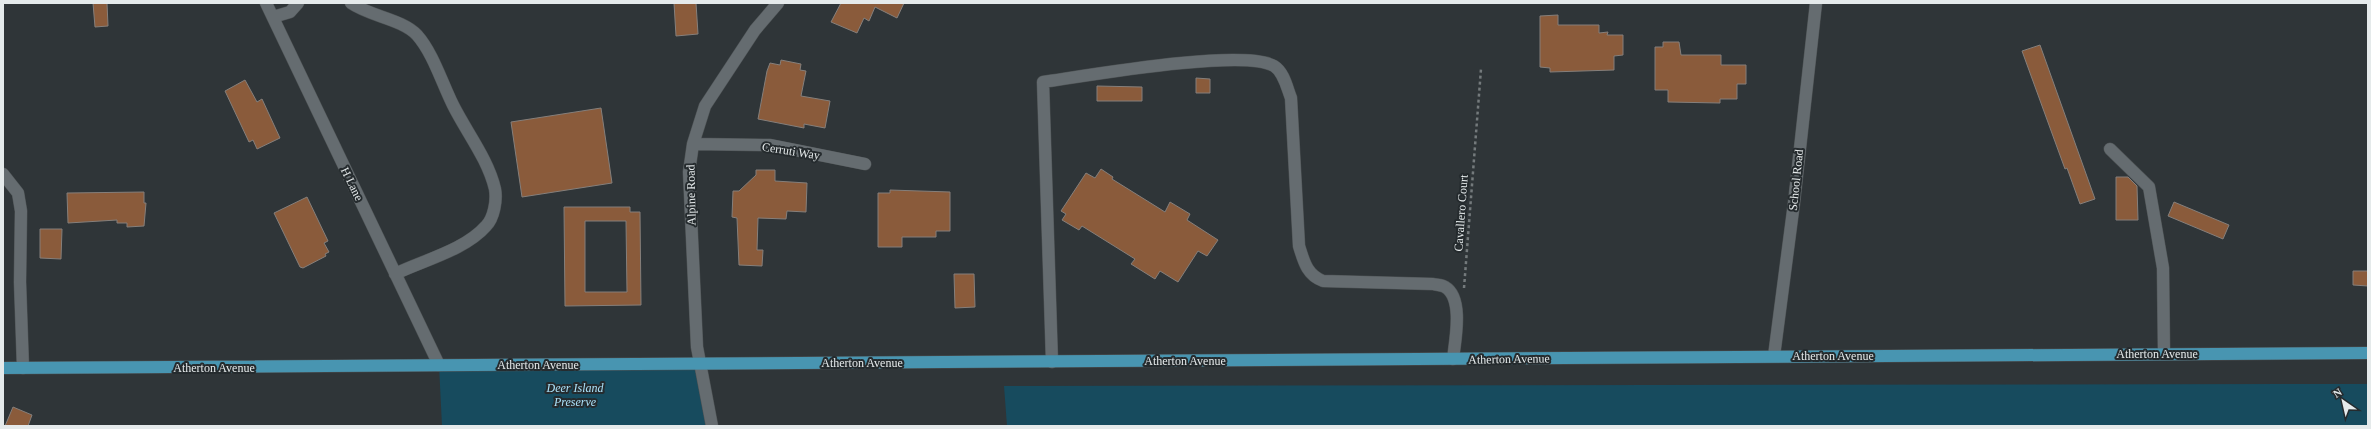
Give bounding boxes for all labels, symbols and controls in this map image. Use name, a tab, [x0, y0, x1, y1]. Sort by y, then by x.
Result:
street label: Cerruti Way	[761, 140, 821, 162]
street label: School Road	[1786, 149, 1806, 211]
street label: Alpine Road	[683, 164, 699, 226]
street label: H Lane	[338, 165, 366, 203]
street label: Cavallero Court	[1451, 173, 1471, 252]
street label: Atherton Avenue	[2116, 347, 2198, 361]
street label: Atherton Avenue	[1792, 349, 1874, 363]
street label: Atherton Avenue	[1468, 351, 1550, 367]
street label: Atherton Avenue	[1144, 354, 1226, 368]
street label: Atherton Avenue	[821, 356, 903, 370]
street label: Atherton Avenue	[497, 358, 579, 372]
street label: Atherton Avenue	[173, 361, 255, 375]
park label: Deer Island Preserve	[546, 381, 604, 409]
north arrow	[2323, 381, 2363, 421]
text: N	[2331, 385, 2344, 400]

